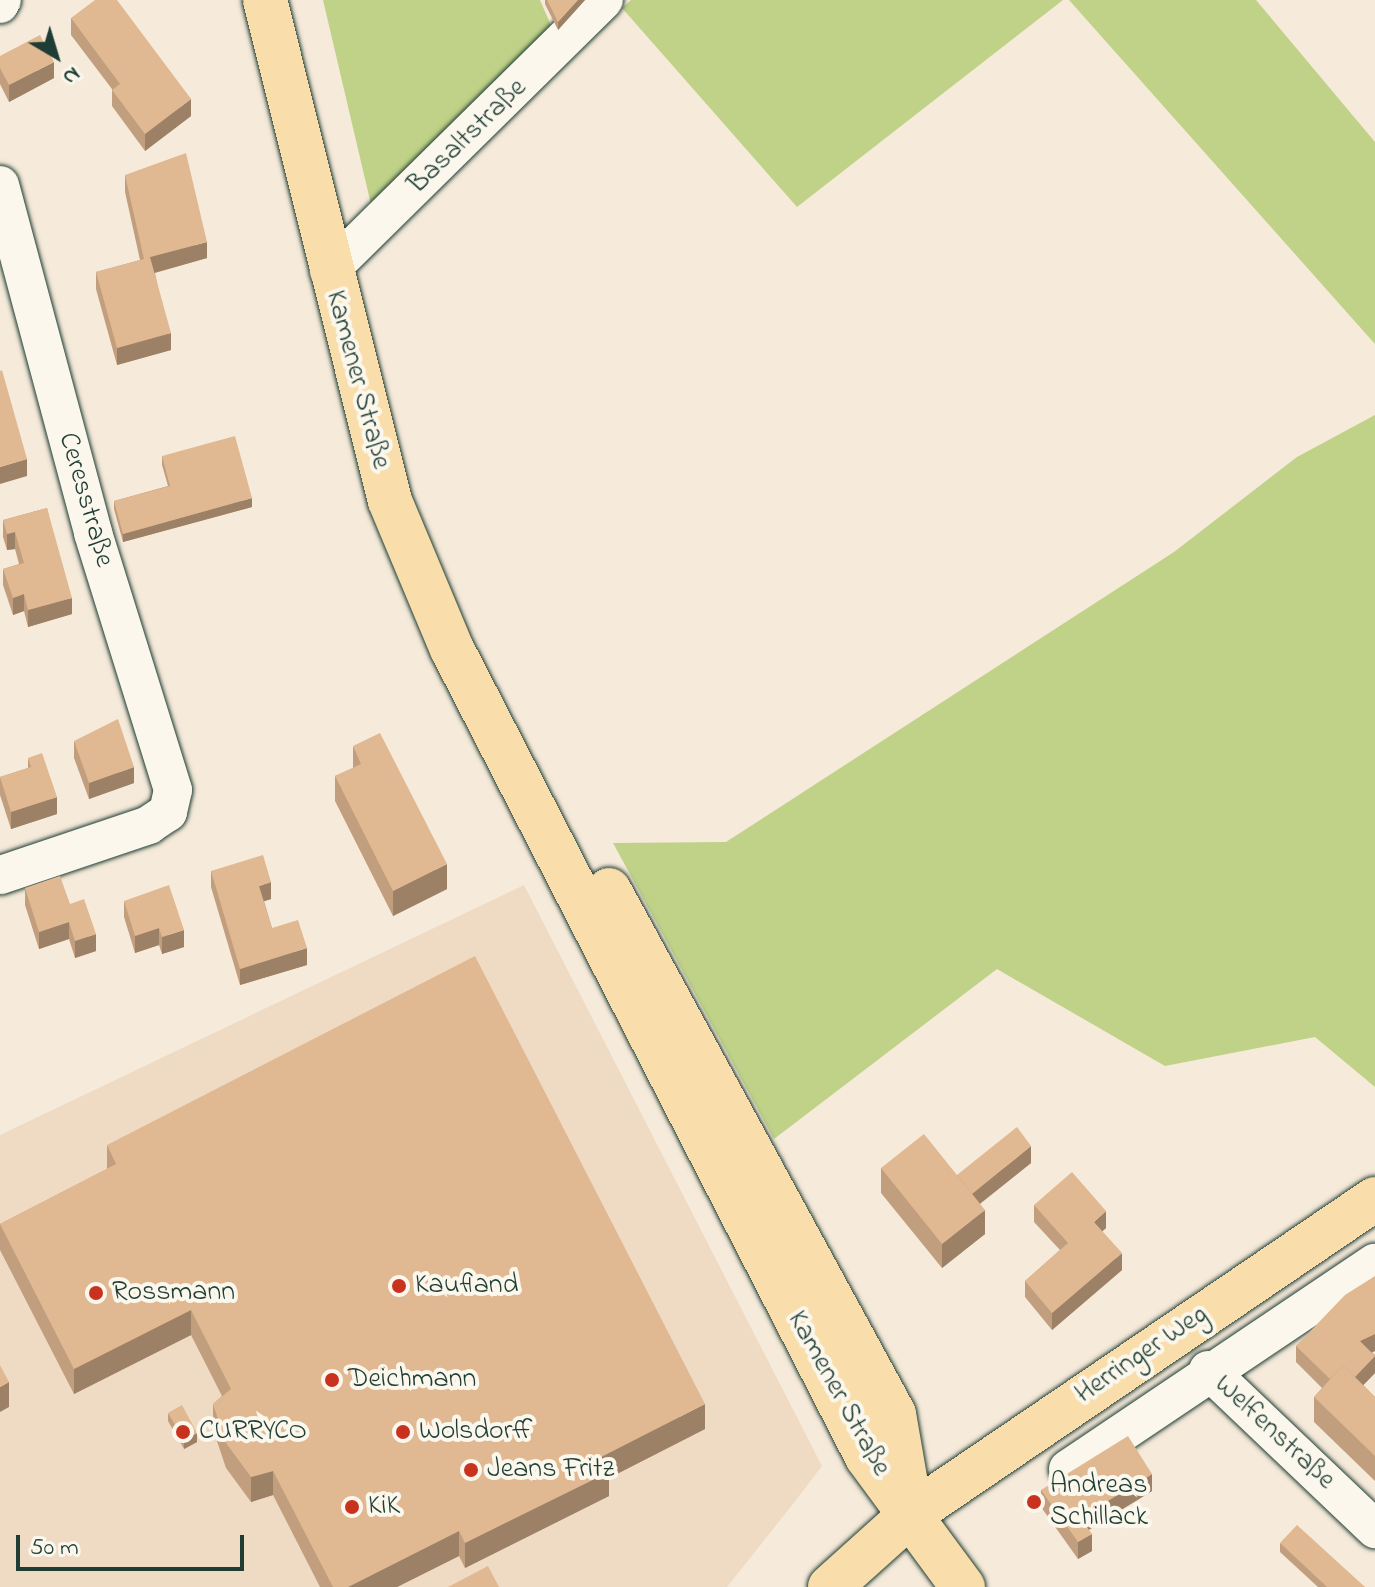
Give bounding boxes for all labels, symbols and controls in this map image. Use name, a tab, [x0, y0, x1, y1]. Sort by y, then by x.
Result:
north arrow	[16, 16, 96, 96]
text: N	[55, 58, 86, 92]
street label: Basaltstraße	[402, 72, 534, 202]
street label: Kamener Straße	[317, 287, 397, 473]
street label: Ceresstraße	[50, 429, 120, 571]
place label: Kaufland	[415, 1269, 518, 1303]
place label: Rossmann	[112, 1276, 235, 1310]
marker: Kaufland	[390, 1277, 408, 1295]
marker: Rossmann	[87, 1284, 105, 1302]
street label: Herringer Weg	[1069, 1298, 1215, 1412]
street label: Kamener Straße	[779, 1306, 897, 1482]
place label: Deichmann	[348, 1363, 476, 1397]
street label: Welfenstraße	[1207, 1369, 1341, 1497]
marker: Deichmann	[323, 1371, 341, 1389]
place label: CURRYCO	[199, 1415, 307, 1449]
place label: Wolsdorff	[419, 1415, 532, 1449]
marker: CURRYCO	[174, 1423, 192, 1441]
marker: Wolsdorff	[394, 1423, 412, 1441]
place label: Jeans Fritz	[487, 1453, 614, 1487]
marker: Jeans Fritz	[462, 1461, 480, 1479]
place label: Andreas Schillack	[1050, 1469, 1148, 1535]
place label: KiK	[368, 1490, 400, 1524]
marker: Andreas Schillack	[1025, 1493, 1043, 1511]
marker: KiK	[343, 1498, 361, 1516]
scale bar	[20, 1519, 248, 1569]
text: 50 m	[30, 1531, 79, 1566]

